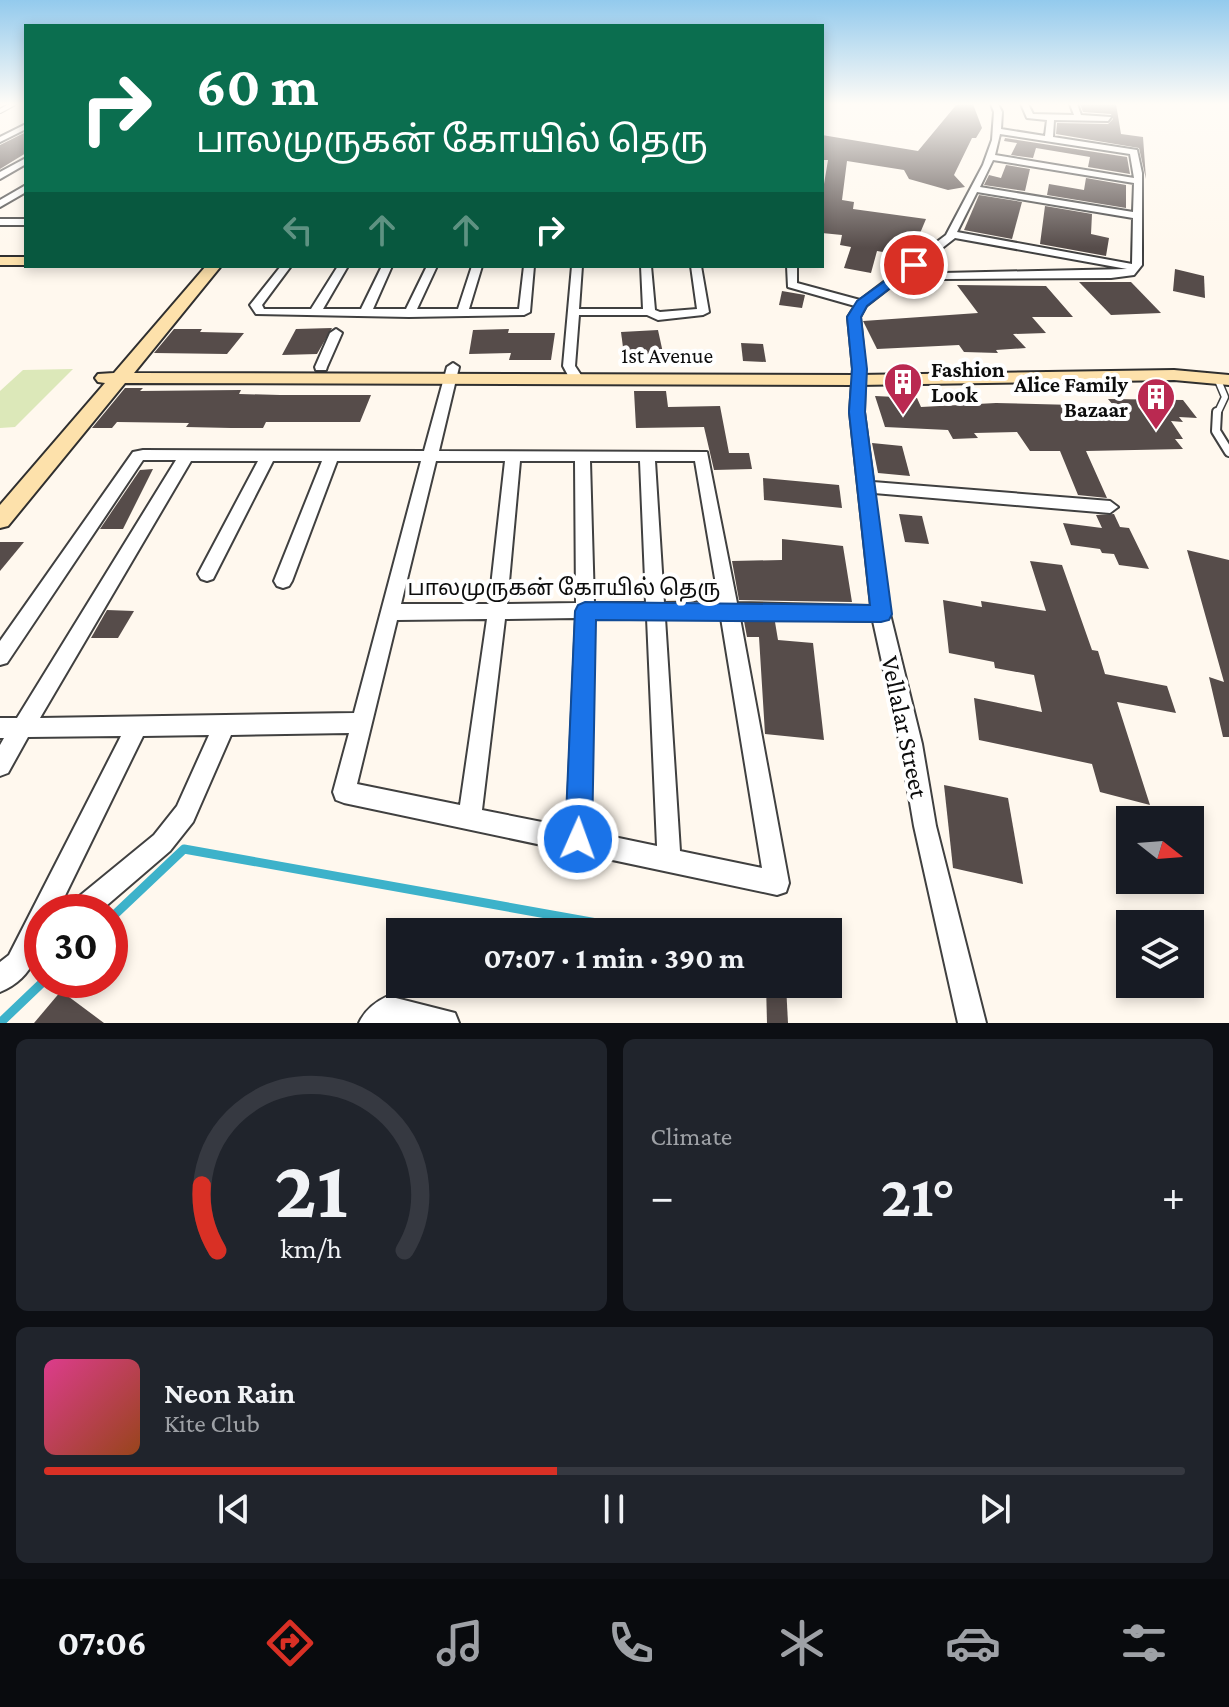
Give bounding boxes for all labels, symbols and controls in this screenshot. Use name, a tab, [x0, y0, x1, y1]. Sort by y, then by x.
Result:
text: 60 m	[196, 55, 319, 117]
icon: right	[64, 56, 168, 160]
text: பாலமுருகன் கோயில் தெரு	[196, 120, 708, 160]
icon: left	[276, 208, 320, 252]
icon: ahead	[360, 208, 404, 252]
icon: ahead	[444, 208, 488, 252]
icon: right	[528, 208, 572, 252]
pin	[880, 231, 948, 299]
icon: arrive	[892, 243, 936, 287]
street label: 1st Avenue	[621, 343, 713, 368]
place label: Fashion Look	[931, 357, 1005, 407]
building icon: Fashion Look	[882, 361, 924, 416]
place label: Alice Family Bazaar	[1013, 372, 1128, 422]
building icon: Alice Family Bazaar	[1135, 376, 1177, 431]
street label: பாலமுருகன் கோயில் தெரு	[408, 575, 720, 602]
street label: Vellalar Street	[875, 653, 934, 801]
position arrow	[536, 797, 620, 881]
north arrow	[1116, 806, 1204, 894]
map controls	[1116, 806, 1204, 998]
speed limit sign: 30	[24, 894, 128, 998]
button: layers	[1116, 910, 1204, 998]
text: 07:07 · 1 min · 390 m	[483, 941, 745, 974]
text: Climate	[651, 1122, 732, 1151]
text: 21	[274, 1142, 348, 1235]
text: 21°	[880, 1162, 955, 1229]
text: −	[651, 1172, 674, 1220]
text: +	[1162, 1172, 1185, 1220]
text: km/h	[280, 1232, 342, 1264]
text: Neon Rain	[164, 1376, 295, 1409]
text: Kite Club	[164, 1409, 260, 1438]
icon: previous	[212, 1487, 256, 1531]
icon: pause	[592, 1487, 636, 1531]
icon: next	[973, 1487, 1017, 1531]
icon: directions	[262, 1615, 318, 1671]
icon: music	[432, 1615, 488, 1671]
icon: phone	[603, 1615, 659, 1671]
icon: climate	[774, 1615, 830, 1671]
icon: car	[945, 1615, 1001, 1671]
icon: filters	[1116, 1615, 1172, 1671]
text: 07:06	[57, 1623, 147, 1663]

